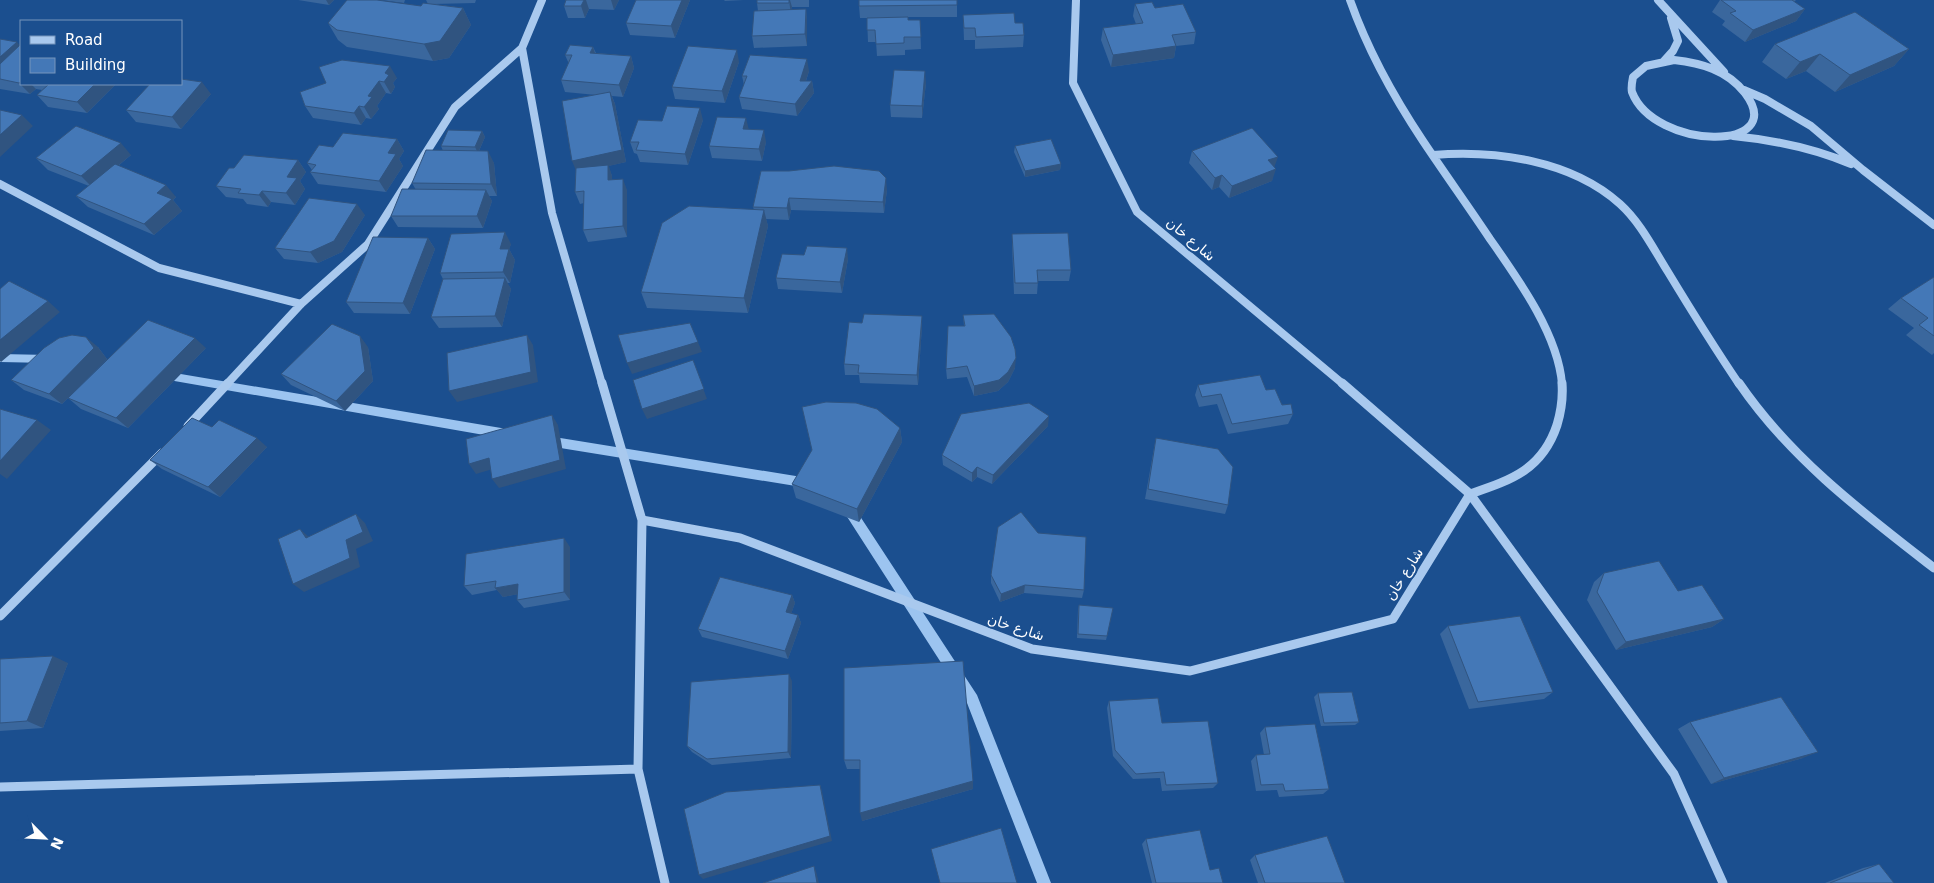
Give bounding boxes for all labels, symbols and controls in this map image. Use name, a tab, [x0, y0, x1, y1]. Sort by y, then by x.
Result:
legend	[20, 20, 182, 85]
text: Road	[65, 31, 103, 49]
text: Building	[65, 56, 126, 74]
street label: شارع خان	[1163, 214, 1219, 265]
street label: شارع خان	[1382, 545, 1427, 604]
street label: شارع خان	[985, 610, 1046, 645]
north arrow	[20, 813, 70, 863]
text: N	[47, 835, 67, 852]

